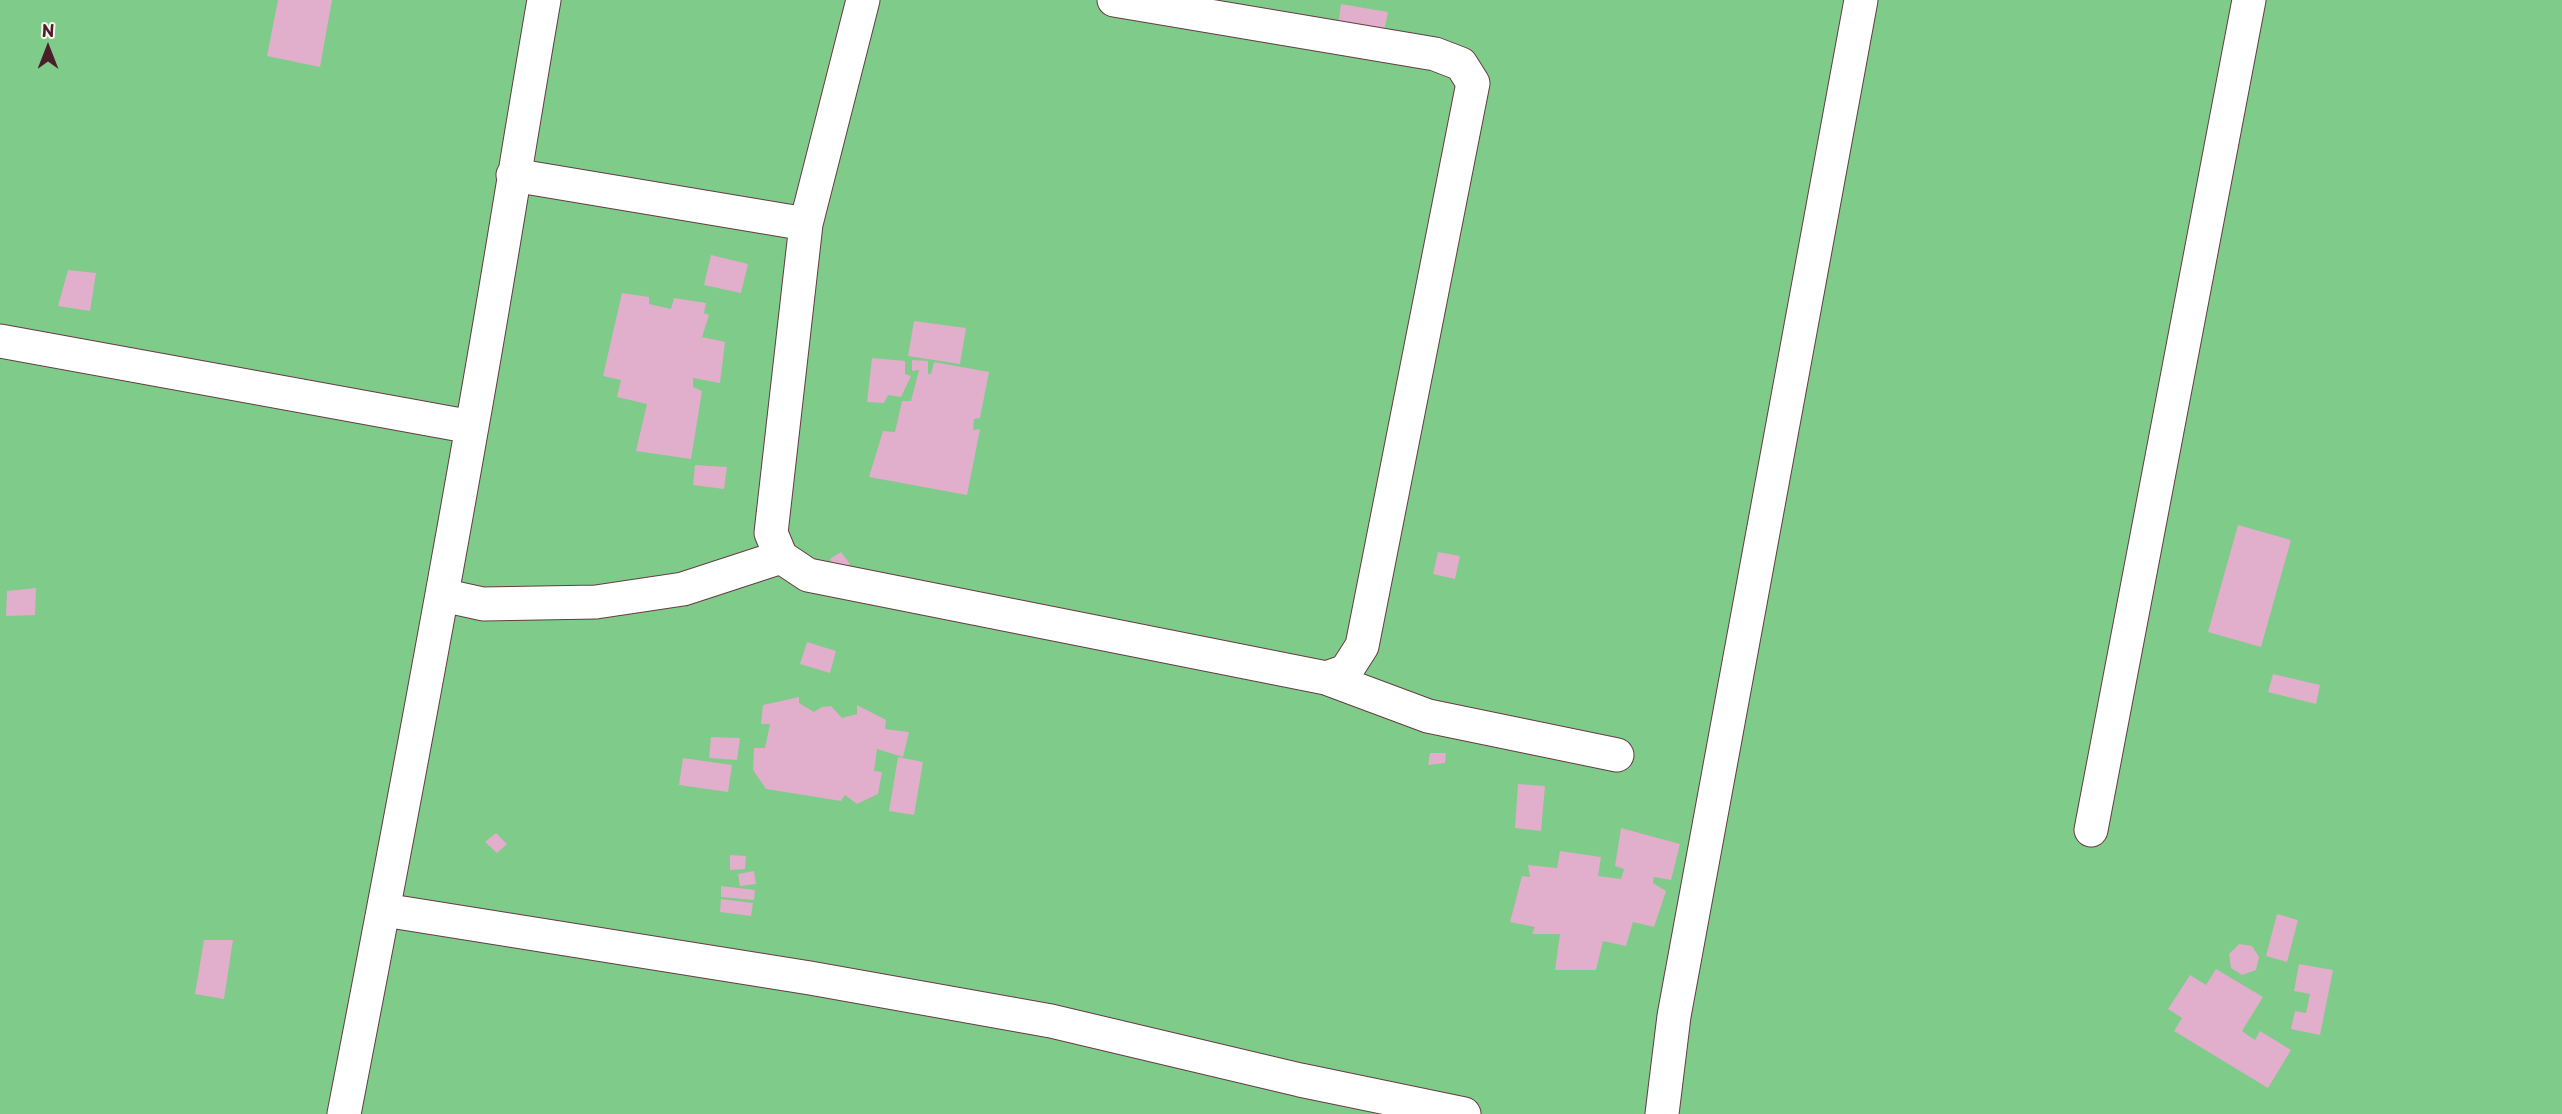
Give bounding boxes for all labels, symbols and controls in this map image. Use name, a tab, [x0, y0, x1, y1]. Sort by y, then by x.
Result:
north arrow	[18, 18, 78, 78]
text: N	[42, 18, 54, 42]

